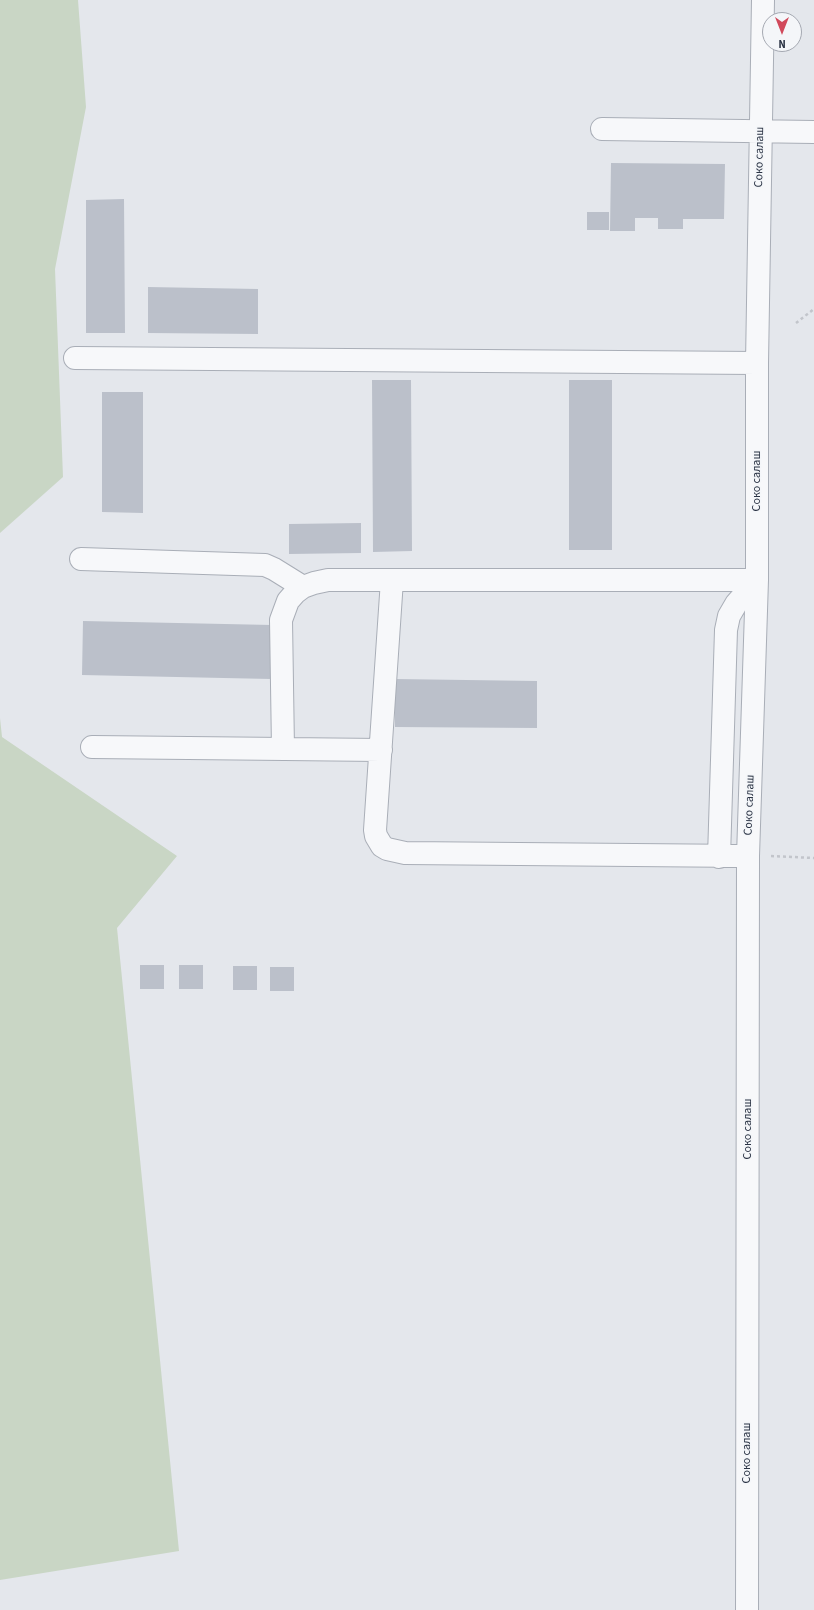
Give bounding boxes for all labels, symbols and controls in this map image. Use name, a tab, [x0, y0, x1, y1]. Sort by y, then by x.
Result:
north arrow	[762, 12, 802, 52]
text: N	[778, 36, 786, 51]
street label: Соко салаш	[752, 126, 768, 188]
street label: Соко салаш	[750, 451, 764, 511]
street label: Соко салаш	[742, 774, 758, 836]
street label: Соко салаш	[741, 1099, 755, 1159]
street label: Соко салаш	[740, 1423, 754, 1483]

